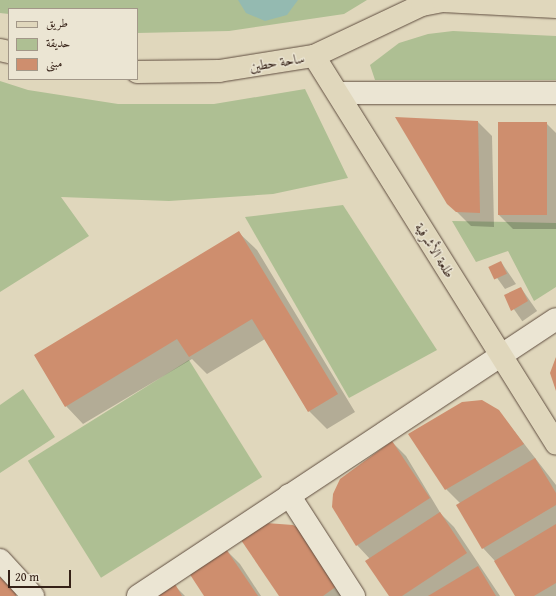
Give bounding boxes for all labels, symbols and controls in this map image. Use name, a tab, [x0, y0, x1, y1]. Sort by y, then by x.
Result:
legend	[8, 8, 138, 80]
text: طريق	[46, 14, 68, 31]
text: حديقة	[46, 34, 70, 51]
street label: ساحة حطين	[248, 49, 306, 75]
text: مبنى	[46, 54, 62, 71]
street label: طلعة الأشرفية	[412, 219, 458, 281]
scale bar	[10, 562, 73, 588]
text: 20 m	[15, 568, 39, 585]

